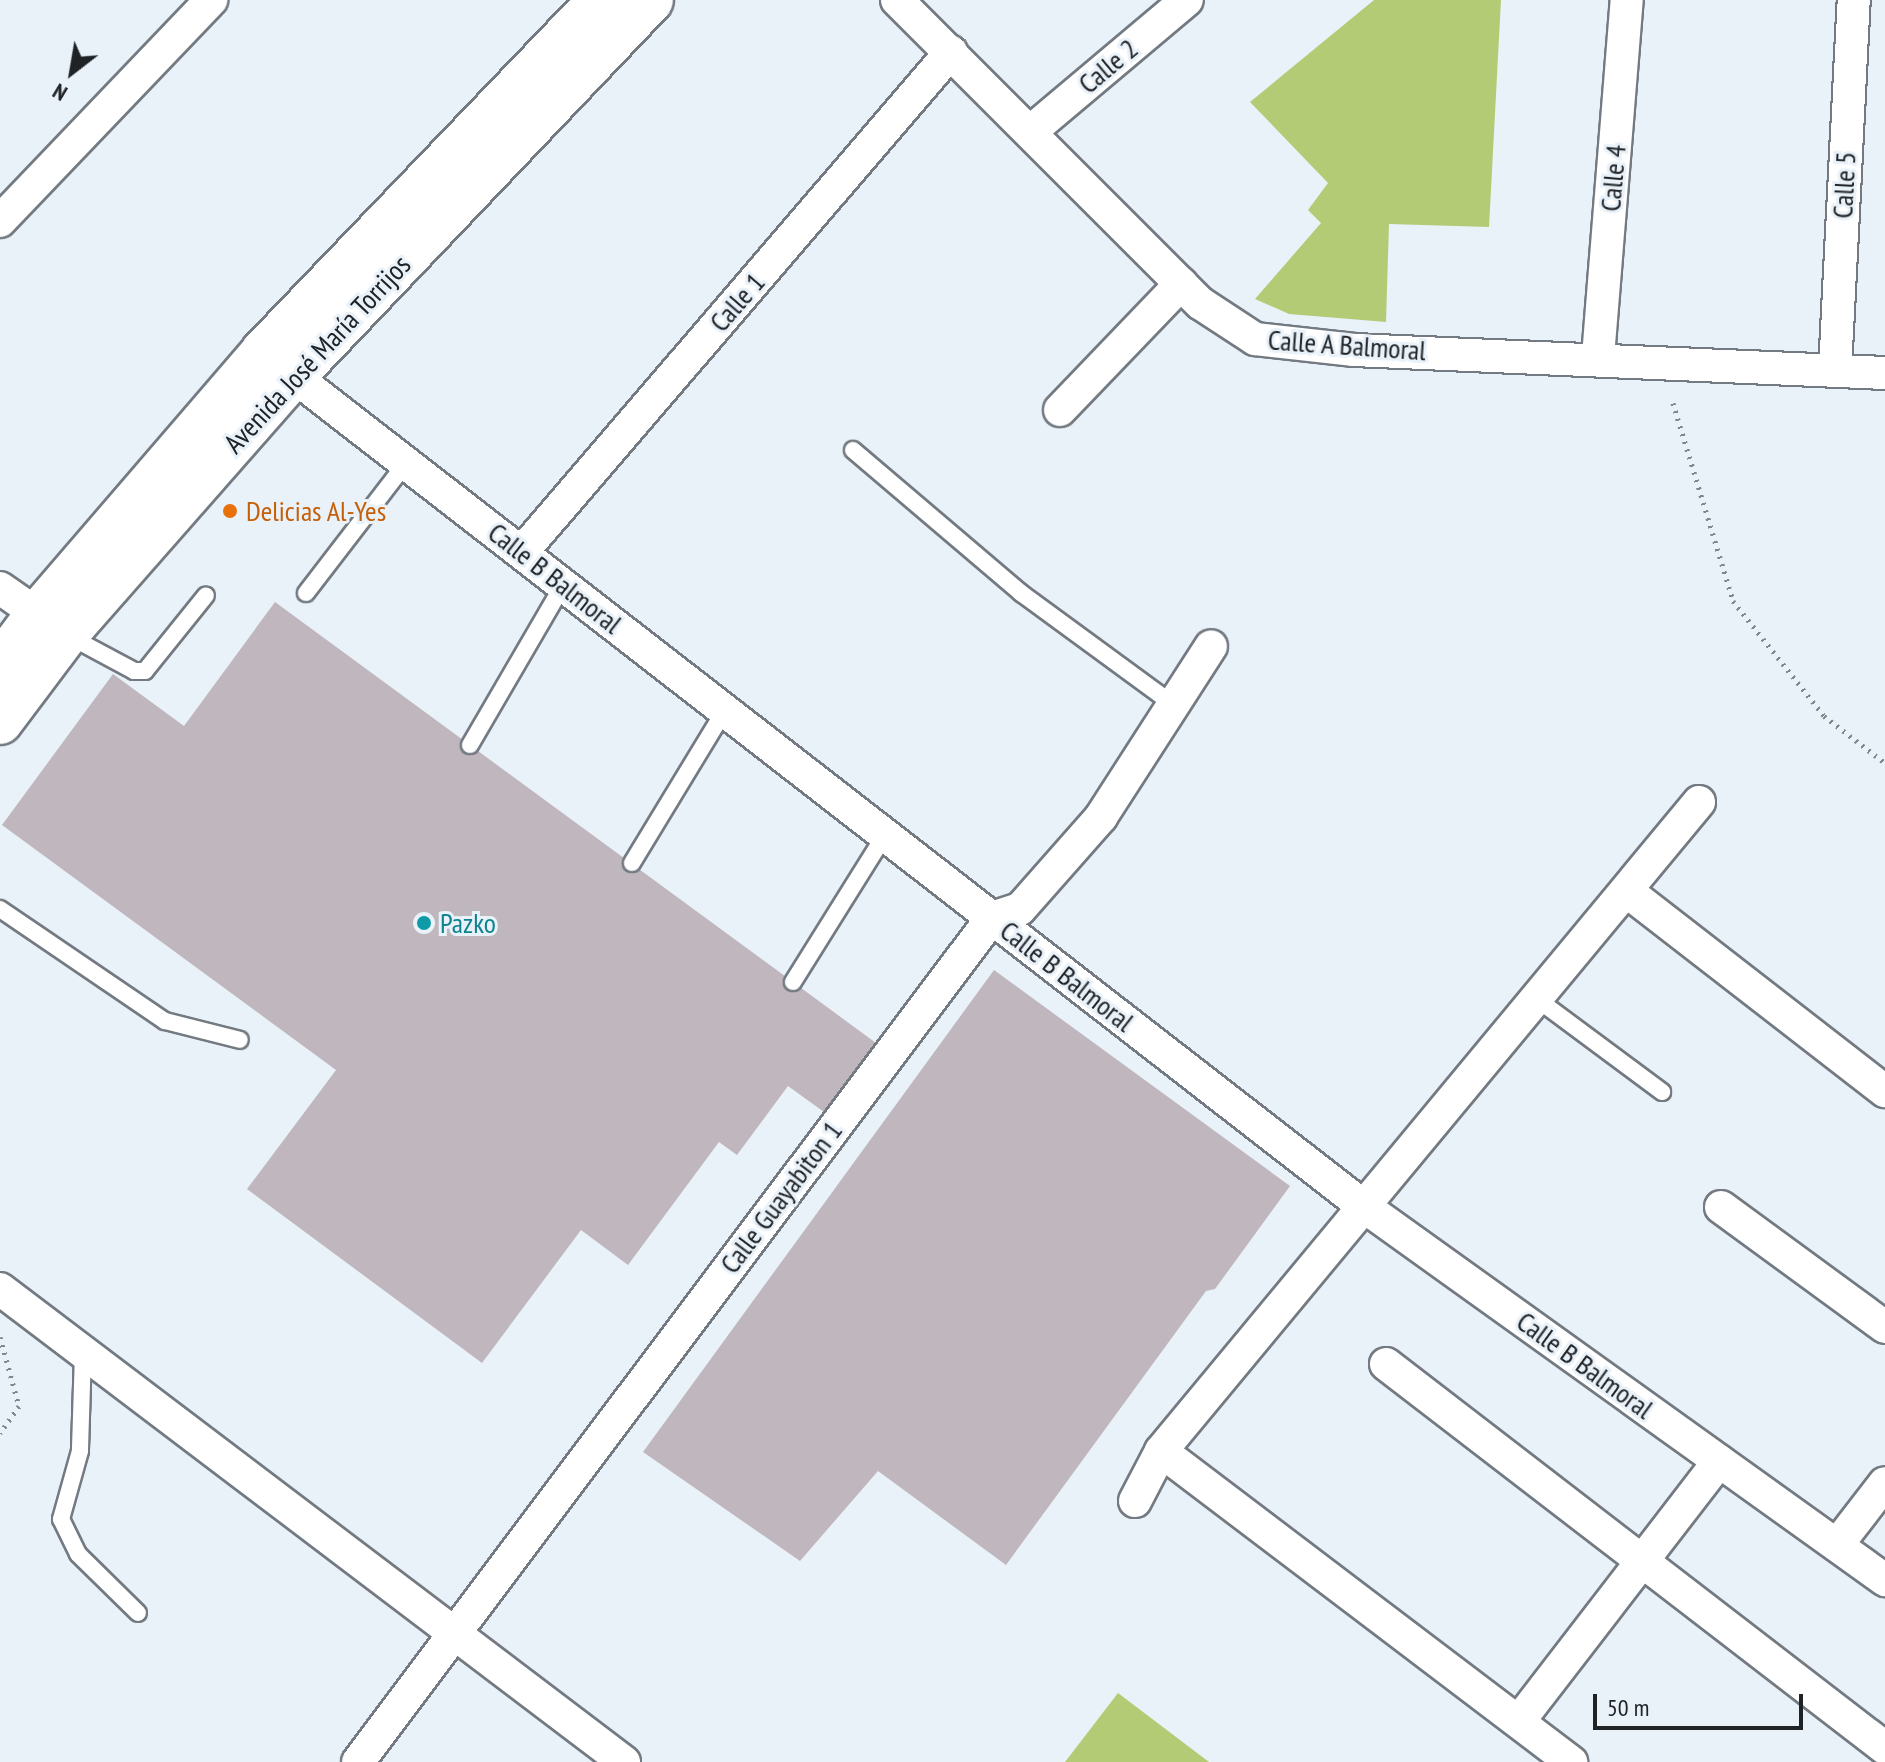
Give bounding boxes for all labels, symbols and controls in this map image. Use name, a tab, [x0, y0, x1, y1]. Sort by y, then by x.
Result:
north arrow	[32, 32, 112, 112]
street label: Calle 2	[1072, 32, 1144, 100]
text: N	[47, 78, 72, 108]
street label: Calle 4	[1593, 143, 1633, 213]
street label: Calle 5	[1825, 151, 1863, 219]
street label: Avenida José María Torrijos	[216, 248, 418, 460]
street label: Calle 1	[702, 266, 772, 338]
street label: Calle A Balmoral	[1266, 323, 1428, 367]
place label: Delicias Al-Yes	[246, 494, 387, 528]
marker: Delicias Al-Yes	[221, 502, 239, 520]
street label: Calle B Balmoral	[482, 516, 628, 640]
place label: Pazko	[440, 906, 496, 940]
marker: Pazko	[415, 914, 433, 932]
street label: Calle B Balmoral	[994, 914, 1140, 1038]
street label: Calle Guayabiton 1	[713, 1114, 849, 1280]
street label: Calle B Balmoral	[1510, 1304, 1660, 1426]
scale bar	[1597, 1678, 1807, 1728]
text: 50 m	[1607, 1692, 1649, 1723]

